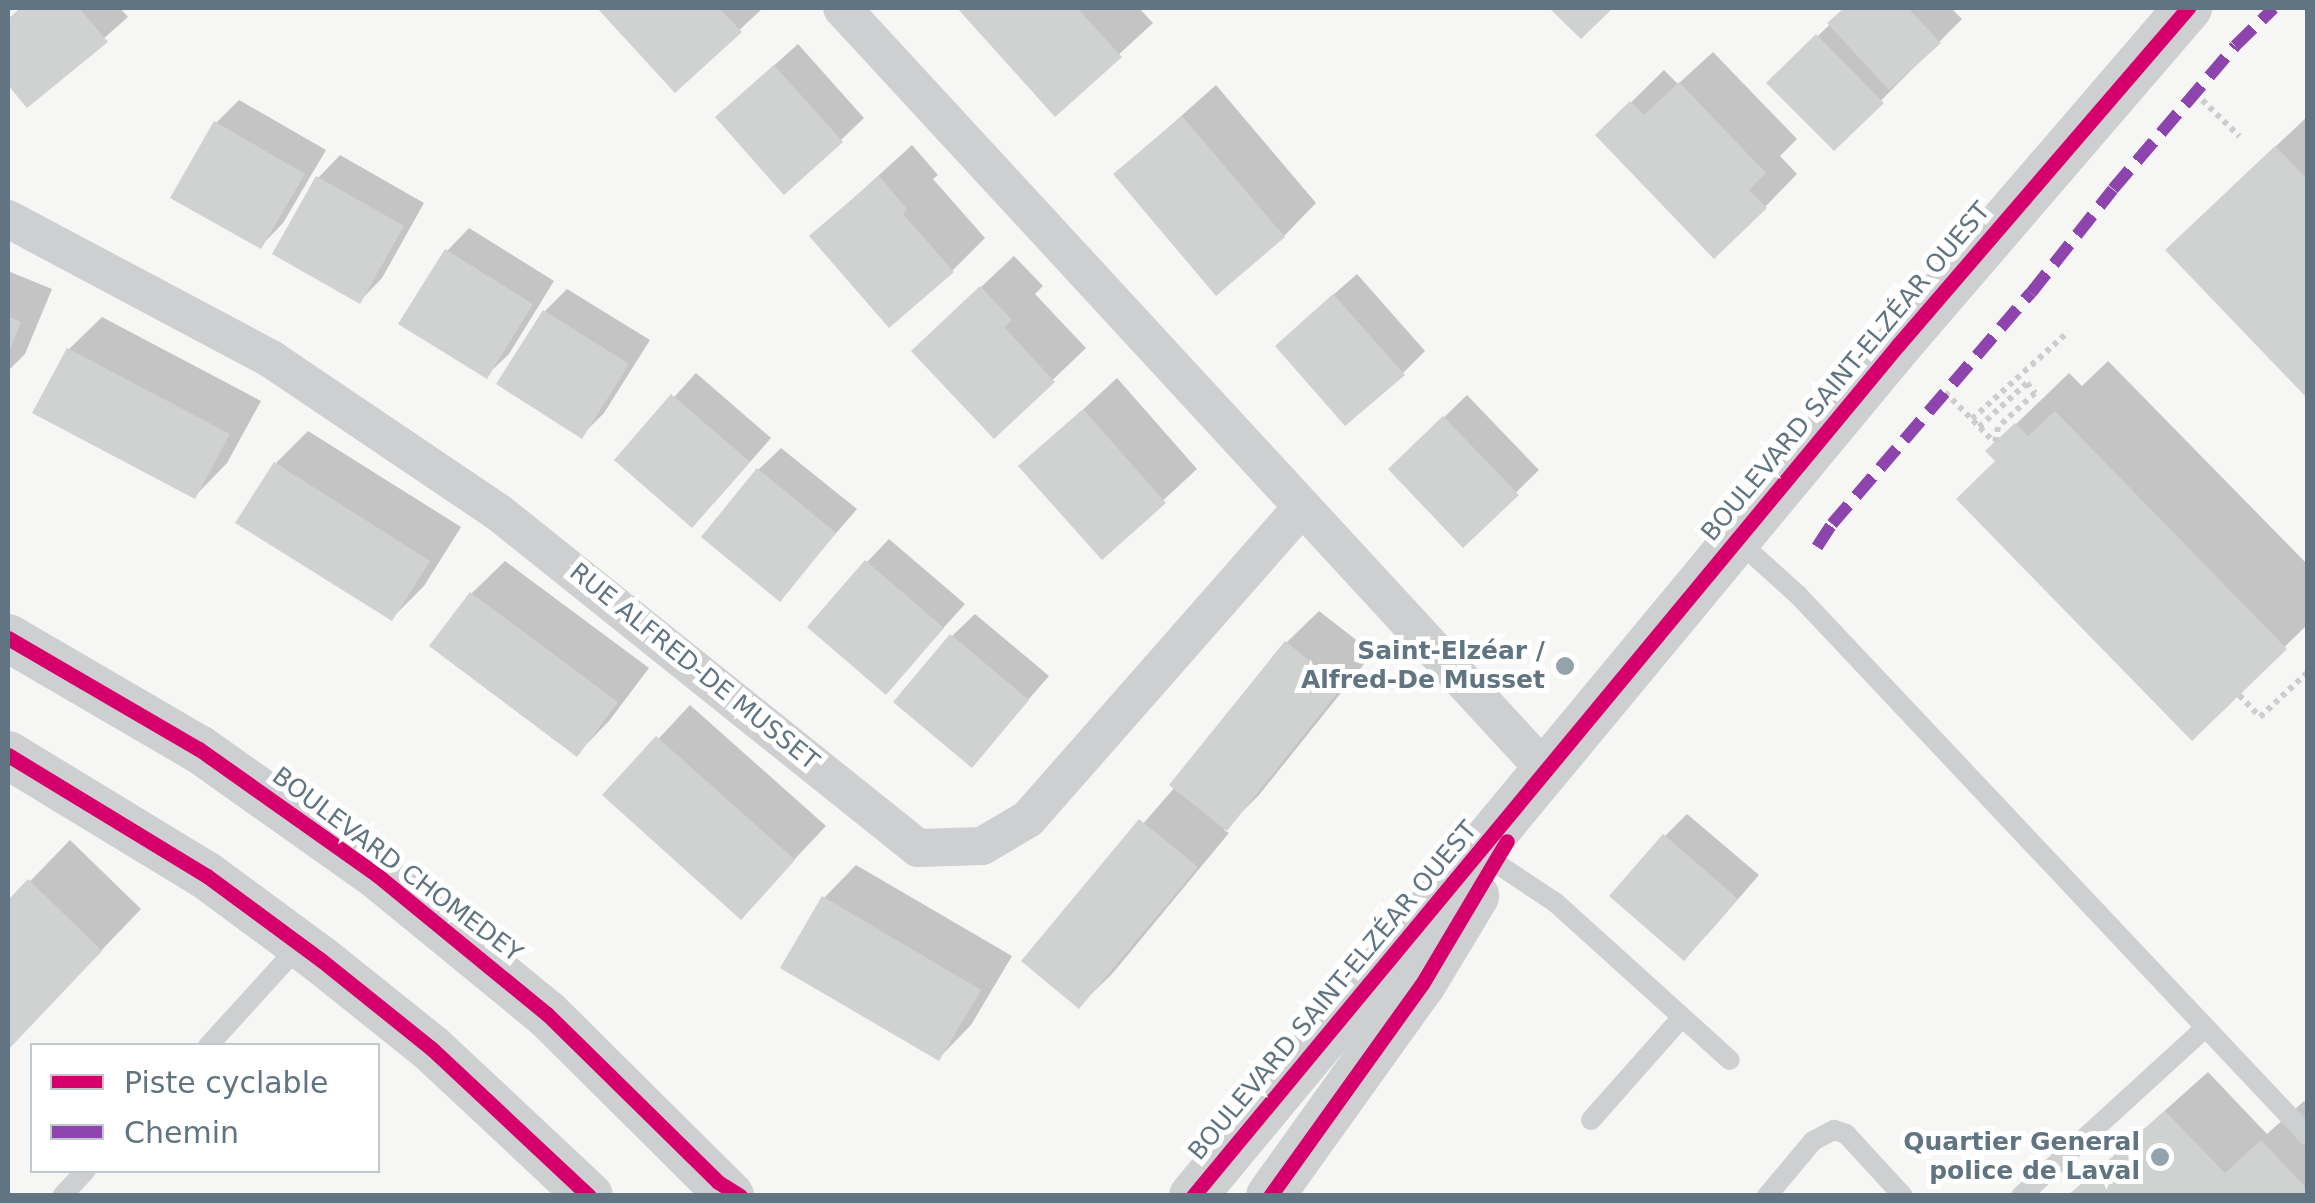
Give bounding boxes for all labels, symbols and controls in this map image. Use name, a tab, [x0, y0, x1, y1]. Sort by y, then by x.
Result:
street label: BOULEVARD SAINT-ELZÉAR OUEST	[1695, 196, 1997, 548]
street label: RUE ALFRED-DE MUSSET	[563, 557, 825, 777]
place label: Saint-Elzéar / Alfred-De Musset	[1301, 637, 1545, 696]
marker: Saint-Elzéar / Alfred-De Musset	[1554, 655, 1576, 677]
street label: BOULEVARD CHOMEDEY	[266, 761, 528, 969]
street label: BOULEVARD SAINT-ELZÉAR OUEST	[1182, 815, 1484, 1167]
legend	[30, 1043, 380, 1173]
text: Piste cyclable	[124, 1065, 328, 1100]
text: Chemin	[124, 1115, 239, 1150]
place label: Quartier General police de Laval	[1903, 1128, 2140, 1187]
marker: Quartier General police de Laval	[2149, 1146, 2171, 1168]

